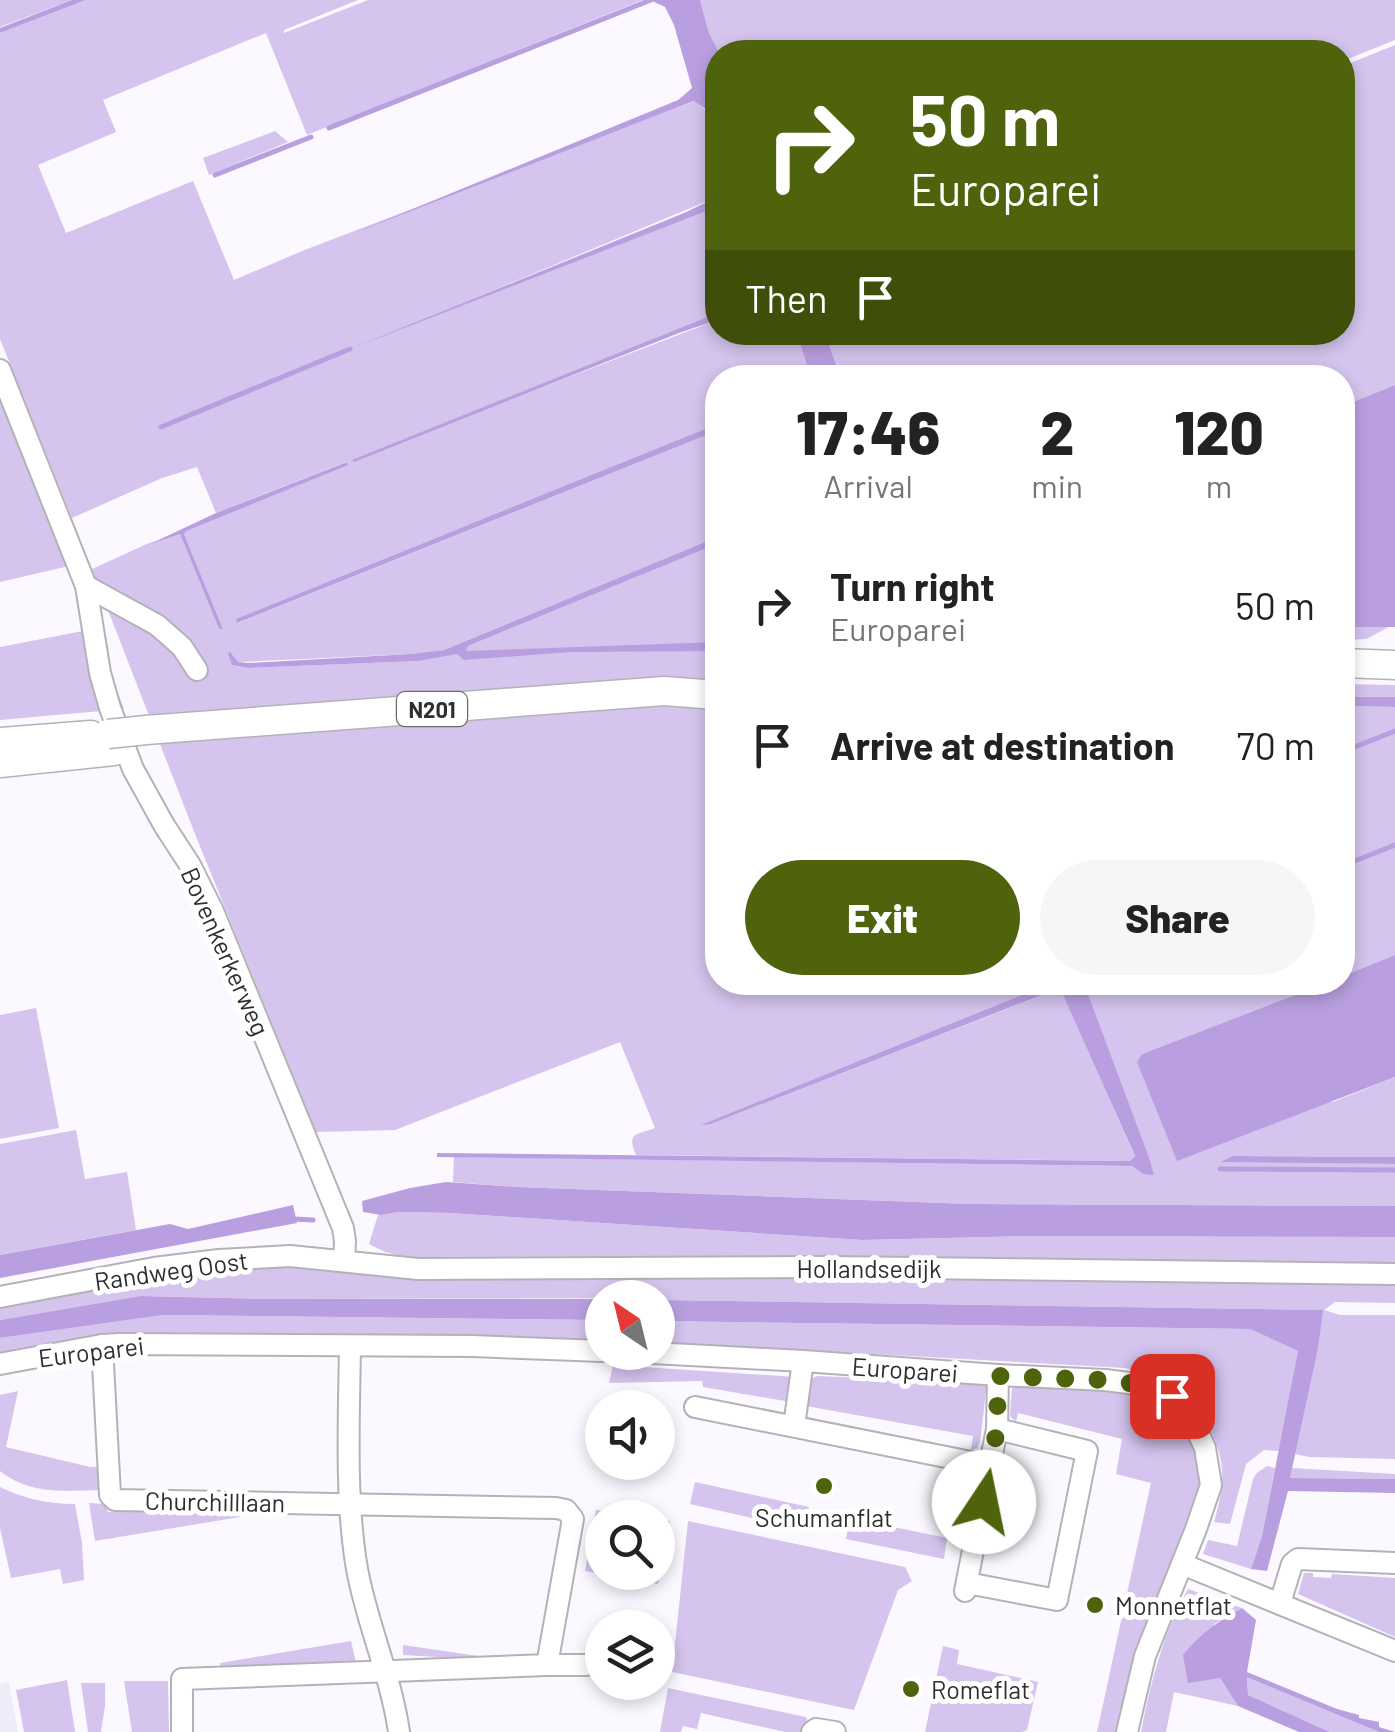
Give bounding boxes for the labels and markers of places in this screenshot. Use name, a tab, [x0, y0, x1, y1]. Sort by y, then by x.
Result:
pin	[1130, 1354, 1215, 1439]
marker: Schumanflat	[813, 1475, 835, 1497]
place label: Schumanflat	[755, 1502, 893, 1532]
place label: Monnetflat	[1115, 1590, 1232, 1620]
marker: Monnetflat	[1084, 1594, 1106, 1616]
place label: Romeflat	[931, 1674, 1030, 1704]
marker: Romeflat	[900, 1678, 922, 1700]

